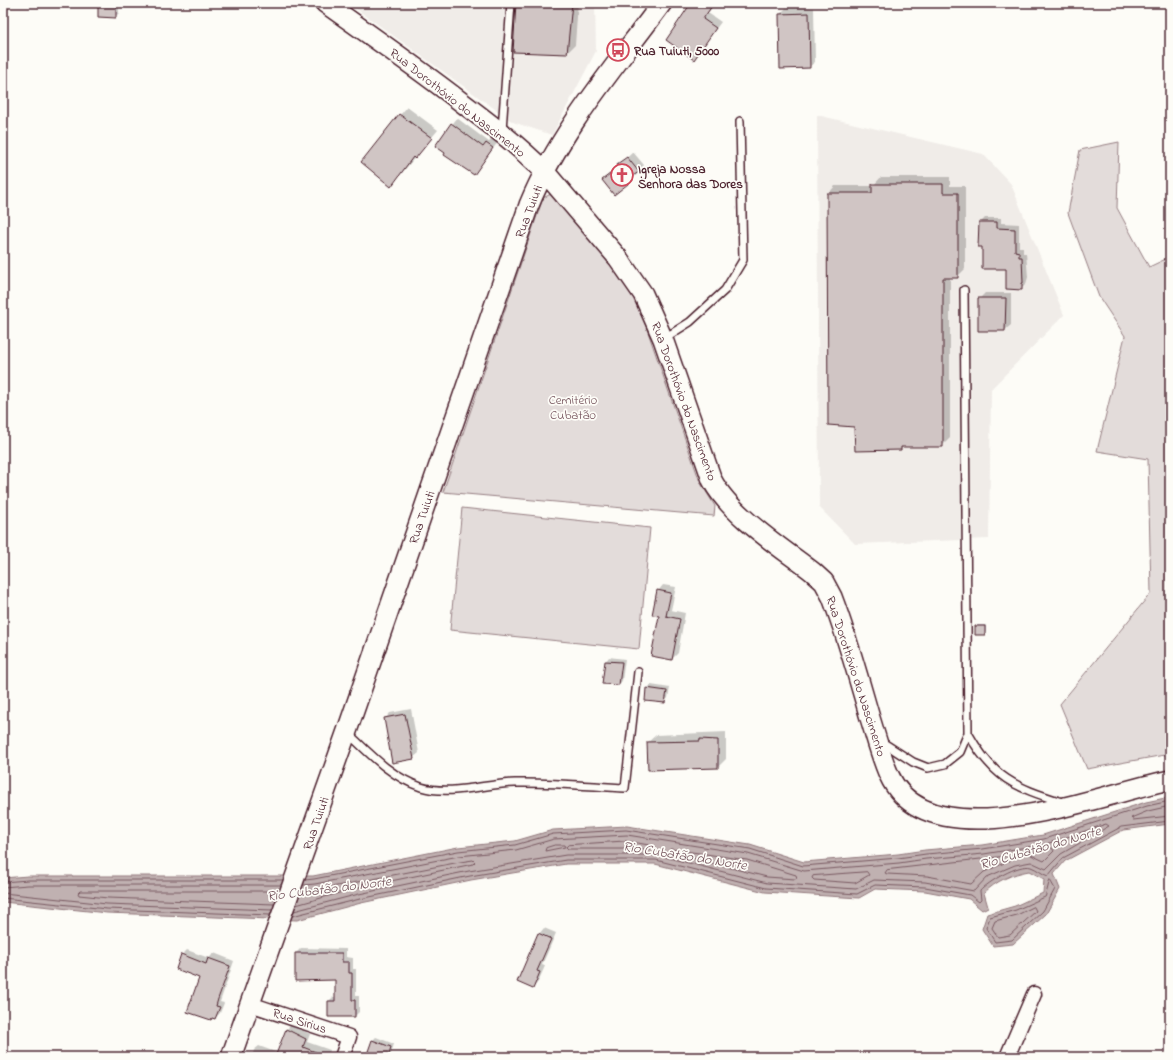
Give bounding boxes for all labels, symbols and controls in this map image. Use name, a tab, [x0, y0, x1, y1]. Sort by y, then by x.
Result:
bus stop icon: Rua Tuiuti, 5000	[605, 37, 631, 63]
place label: Rua Tuiuti, 5000	[633, 42, 720, 61]
street label: Rua Dorothóvio do Nascimento	[385, 44, 529, 162]
place label: Igreja Nossa Senhora das Dores	[638, 160, 743, 194]
church icon: Igreja Nossa Senhora das Dores	[609, 162, 635, 188]
street label: Rua Tuiuti	[511, 182, 548, 241]
street label: Rua Dorothóvio do Nascimento	[646, 319, 721, 484]
park label: Cemitério Cubatão	[549, 391, 598, 425]
street label: Rua Tuiuti	[404, 488, 440, 547]
street label: Rua Dorothóvio do Nascimento	[821, 594, 891, 759]
street label: Rua Tuiuti	[298, 794, 334, 853]
water label: Rio Cubatão do Norte	[977, 821, 1104, 876]
water label: Rio Cubatão do Norte	[621, 836, 749, 877]
water label: Rio Cubatão do Norte	[266, 871, 393, 908]
street label: Rua Sirius	[270, 1004, 329, 1039]

